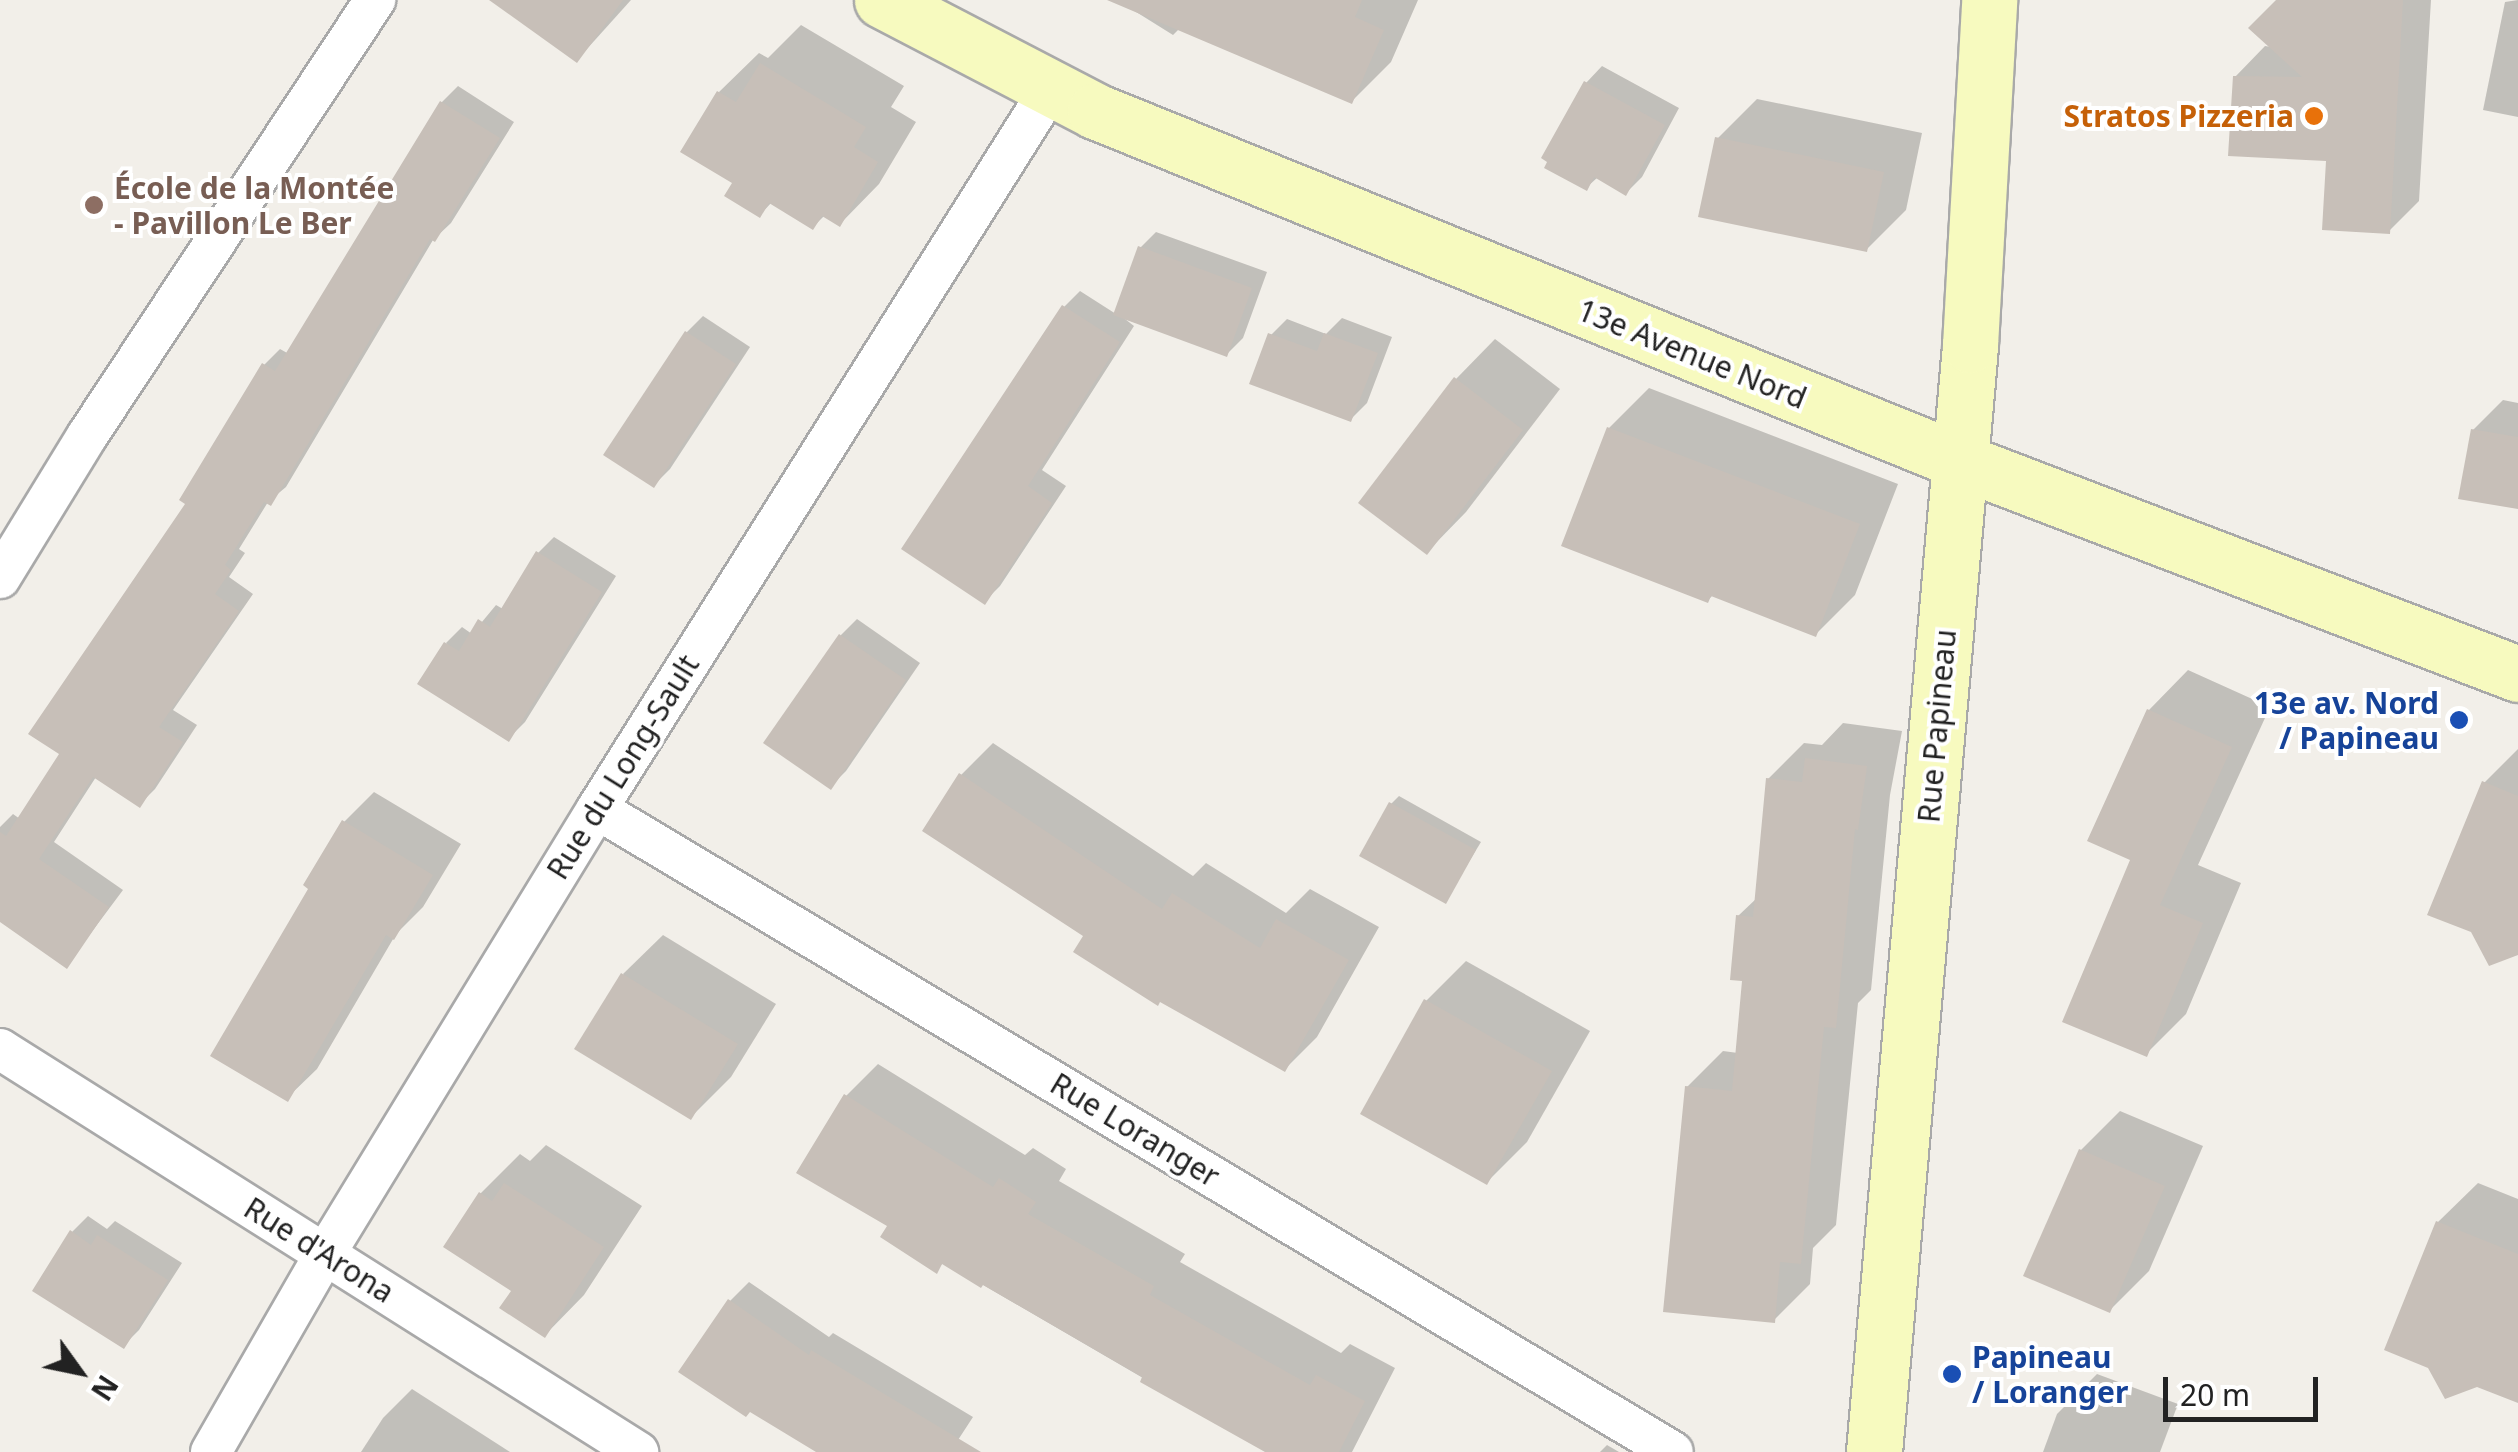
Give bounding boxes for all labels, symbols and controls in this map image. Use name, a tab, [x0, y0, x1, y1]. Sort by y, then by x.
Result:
place label: Stratos Pizzeria	[2064, 98, 2294, 134]
marker: Stratos Pizzeria	[2303, 105, 2325, 127]
place label: École de la Montée - Pavillon Le Ber	[114, 170, 394, 240]
marker: École de la Montée - Pavillon Le Ber	[83, 194, 105, 216]
street label: 13e Avenue Nord	[1572, 292, 1812, 416]
street label: Rue Papineau	[1911, 628, 1963, 824]
street label: Rue du Long-Sault	[539, 648, 707, 886]
place label: 13e av. Nord / Papineau	[2254, 685, 2439, 756]
marker: 13e av. Nord / Papineau	[2448, 709, 2470, 731]
street label: Rue Loranger	[1044, 1065, 1226, 1195]
street label: Rue d'Arona	[238, 1190, 400, 1310]
north arrow	[30, 1322, 130, 1422]
place label: Papineau / Loranger	[1972, 1339, 2128, 1410]
scale bar	[2168, 1357, 2323, 1419]
marker: Papineau / Loranger	[1941, 1363, 1963, 1385]
text: N	[83, 1368, 127, 1408]
text: 20 m	[2180, 1374, 2250, 1415]

